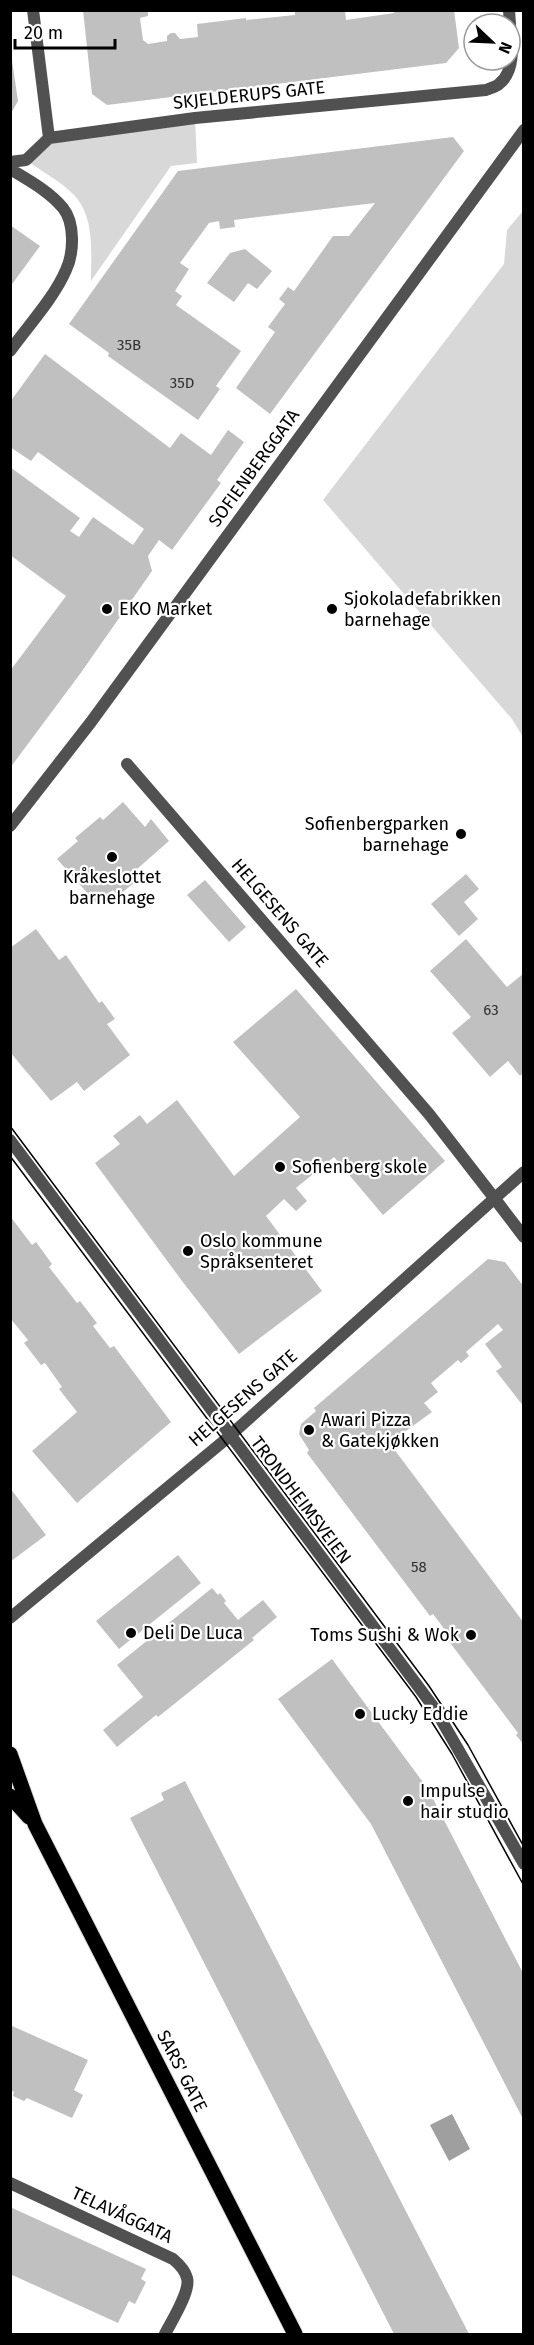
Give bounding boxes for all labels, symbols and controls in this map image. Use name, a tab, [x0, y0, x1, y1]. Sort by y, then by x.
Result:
scale bar	[15, 12, 116, 50]
north arrow	[462, 12, 522, 72]
text: 20 m	[24, 22, 63, 44]
text: N	[495, 39, 516, 56]
street label: SKJELDERUPS GATE	[172, 76, 326, 114]
house number: 35B	[117, 336, 141, 354]
house number: 35D	[170, 374, 194, 392]
street label: SOFIENBERGGATA	[204, 404, 305, 531]
place label: Sjokoladefabrikken barnehage	[344, 588, 501, 631]
place label: EKO Market	[119, 598, 213, 620]
marker: EKO Market	[100, 602, 114, 616]
marker: Sjokoladefabrikken barnehage	[325, 602, 339, 616]
place label: Sofienbergparken barnehage	[305, 813, 449, 856]
marker: Sofienbergparken barnehage	[454, 827, 468, 841]
marker: Kråkeslottet barnehage	[105, 850, 119, 864]
street label: HELGESENS GATE	[227, 854, 333, 972]
place label: Kråkeslottet barnehage	[63, 866, 162, 909]
house number: 63	[483, 1001, 499, 1019]
place label: Sofienberg skole	[292, 1156, 427, 1178]
marker: Sofienberg skole	[273, 1160, 287, 1174]
place label: Oslo kommune Språksenteret	[200, 1230, 323, 1273]
marker: Oslo kommune Språksenteret	[181, 1244, 195, 1258]
street label: HELGESENS GATE	[184, 1345, 302, 1451]
place label: Awari Pizza & Gatekjøkken	[321, 1409, 439, 1452]
marker: Awari Pizza & Gatekjøkken	[302, 1423, 316, 1437]
street label: TRONDHEIMSVEIEN	[246, 1432, 356, 1568]
house number: 58	[411, 1558, 427, 1576]
place label: Deli De Luca	[143, 1622, 243, 1644]
place label: Toms Sushi & Wok	[310, 1624, 460, 1646]
marker: Deli De Luca	[124, 1626, 138, 1640]
marker: Toms Sushi & Wok	[464, 1628, 478, 1642]
place label: Lucky Eddie	[372, 1703, 468, 1725]
marker: Lucky Eddie	[353, 1707, 367, 1721]
place label: Impulse hair studio	[420, 1780, 509, 1823]
marker: Impulse hair studio	[401, 1794, 415, 1808]
street label: SARS' GATE	[152, 2026, 212, 2116]
street label: TELAVÅGGATA	[68, 2181, 177, 2248]

